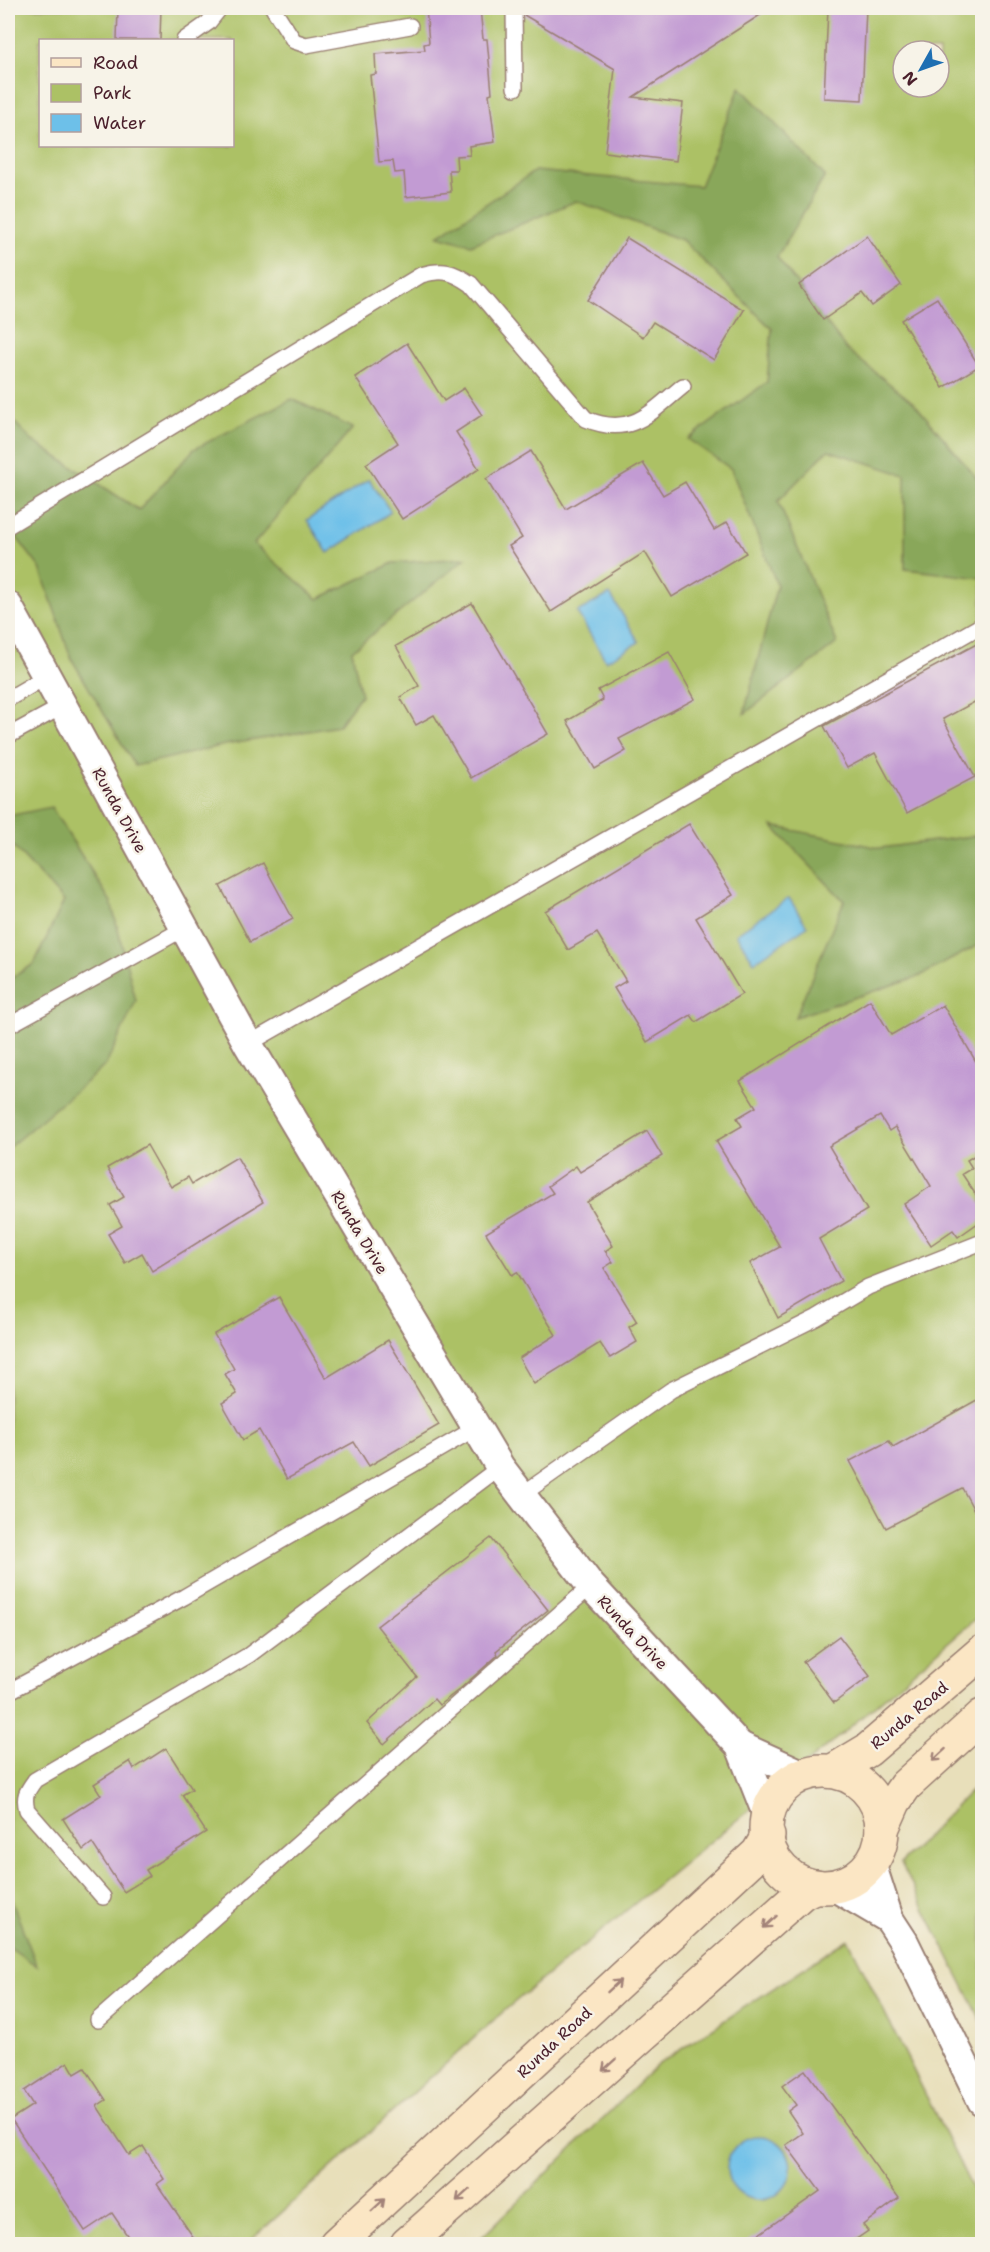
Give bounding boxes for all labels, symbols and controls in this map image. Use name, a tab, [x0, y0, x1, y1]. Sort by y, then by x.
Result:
legend	[39, 39, 234, 147]
north arrow	[891, 39, 951, 99]
text: Road	[93, 51, 138, 75]
text: N	[898, 67, 922, 90]
text: Park	[93, 81, 132, 105]
text: Water	[93, 111, 146, 135]
street label: Runda Drive	[87, 764, 152, 857]
street label: Runda Drive	[326, 1186, 393, 1278]
street label: Runda Drive	[593, 1591, 673, 1674]
street label: Runda Road	[866, 1677, 953, 1754]
one-way arrow	[932, 1748, 947, 1762]
one-way arrow	[763, 1915, 778, 1929]
one-way arrow	[606, 1980, 621, 1994]
street label: Runda Road	[512, 2002, 596, 2083]
one-way arrow	[602, 2058, 617, 2072]
one-way arrow	[456, 2188, 471, 2202]
one-way arrow	[371, 2197, 386, 2212]

